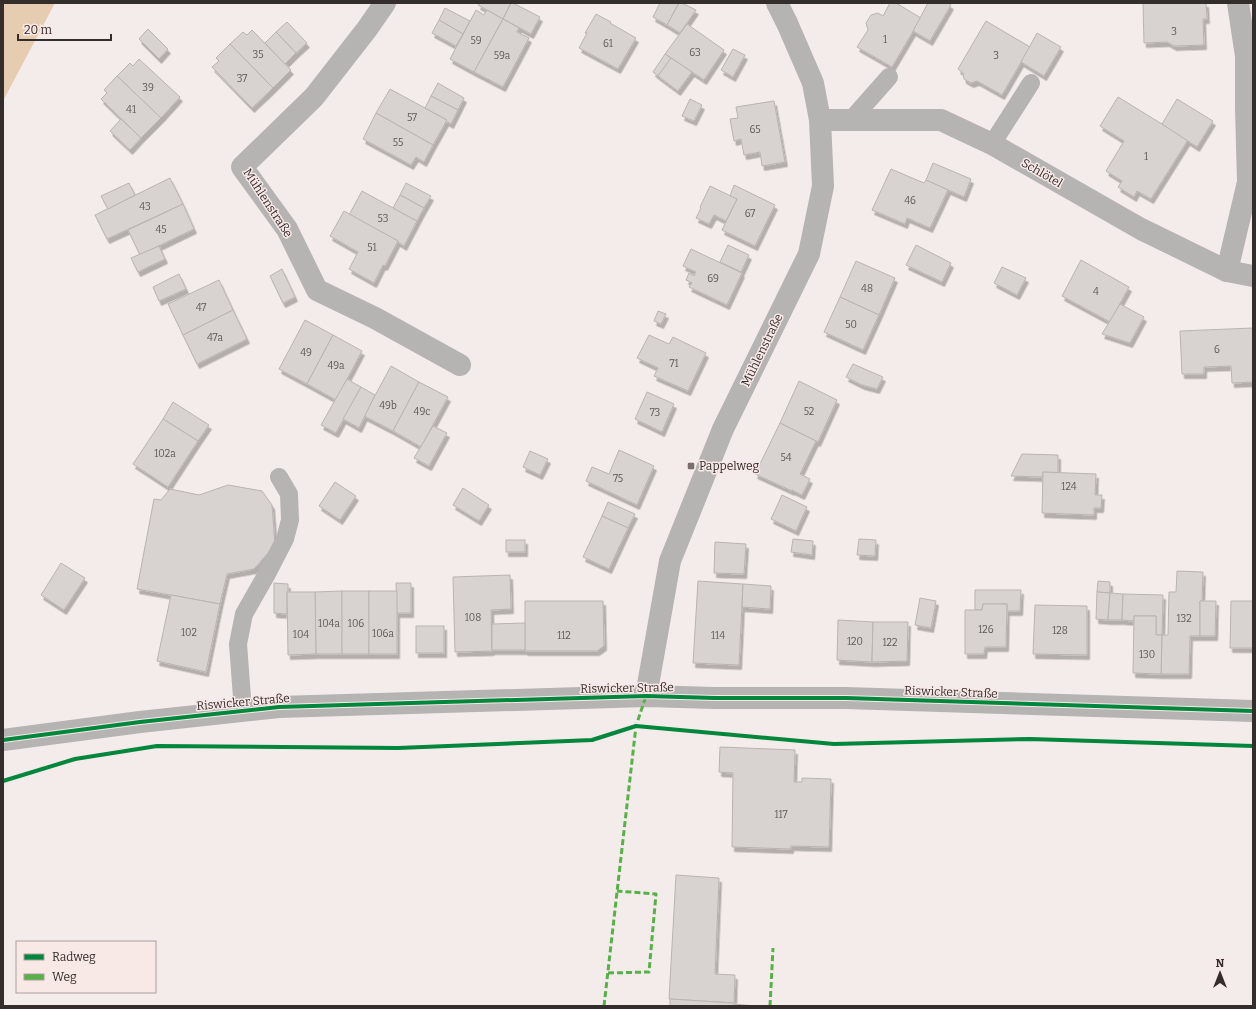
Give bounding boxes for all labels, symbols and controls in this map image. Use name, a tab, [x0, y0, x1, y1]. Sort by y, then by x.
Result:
scale bar	[18, 16, 111, 42]
text: 20 m	[24, 23, 53, 37]
house number: 3	[1171, 26, 1177, 38]
house number: 1	[883, 34, 887, 46]
house number: 59	[470, 35, 482, 47]
house number: 61	[603, 38, 613, 50]
house number: 63	[689, 47, 701, 59]
house number: 35	[252, 49, 264, 61]
house number: 59a	[494, 50, 511, 62]
house number: 3	[993, 50, 999, 62]
house number: 37	[237, 73, 247, 85]
house number: 39	[142, 82, 154, 94]
house number: 41	[126, 104, 136, 116]
house number: 57	[407, 112, 417, 124]
house number: 65	[749, 124, 761, 136]
house number: 55	[393, 137, 403, 149]
house number: 1	[1144, 151, 1148, 163]
street label: Schlötel	[1019, 156, 1065, 191]
street label: Mühlenstraße	[241, 166, 295, 240]
house number: 46	[904, 195, 916, 207]
house number: 43	[139, 201, 151, 213]
house number: 67	[745, 208, 755, 220]
house number: 53	[378, 213, 389, 225]
house number: 45	[155, 224, 167, 236]
house number: 51	[367, 242, 377, 254]
house number: 69	[707, 273, 719, 285]
house number: 48	[861, 283, 873, 295]
house number: 4	[1093, 286, 1099, 298]
house number: 47	[196, 302, 206, 314]
street label: Mühlenstraße	[738, 311, 786, 389]
house number: 50	[845, 319, 857, 331]
house number: 47a	[207, 332, 224, 344]
house number: 6	[1214, 344, 1220, 356]
house number: 49	[300, 347, 312, 359]
house number: 71	[669, 358, 679, 370]
house number: 49a	[327, 360, 345, 372]
house number: 49b	[379, 400, 397, 412]
house number: 49c	[414, 406, 430, 418]
house number: 52	[804, 406, 814, 418]
house number: 73	[650, 407, 661, 419]
house number: 102a	[154, 448, 176, 460]
house number: 54	[780, 452, 792, 464]
place label: Pappelweg	[699, 459, 759, 473]
marker: Pappelweg	[686, 461, 696, 471]
house number: 75	[613, 473, 623, 485]
house number: 124	[1061, 481, 1077, 493]
house number: 108	[465, 612, 481, 624]
house number: 132	[1176, 613, 1192, 625]
house number: 104a	[318, 618, 340, 630]
house number: 106	[348, 618, 364, 630]
house number: 126	[978, 624, 994, 636]
house number: 128	[1052, 625, 1068, 637]
house number: 102	[181, 627, 197, 639]
house number: 106a	[372, 628, 394, 640]
house number: 104	[293, 629, 309, 641]
house number: 112	[557, 630, 571, 642]
house number: 114	[711, 630, 725, 642]
house number: 120	[847, 636, 863, 648]
house number: 122	[883, 637, 897, 649]
house number: 130	[1139, 649, 1155, 661]
street label: Riswicker Straße	[580, 680, 674, 696]
street label: Riswicker Straße	[904, 683, 998, 701]
street label: Riswicker Straße	[196, 691, 290, 713]
house number: 117	[774, 809, 788, 821]
legend	[16, 941, 156, 993]
text: Radweg	[52, 950, 96, 964]
north arrow	[1200, 953, 1240, 993]
text: N	[1216, 957, 1225, 970]
text: Weg	[52, 970, 77, 984]

